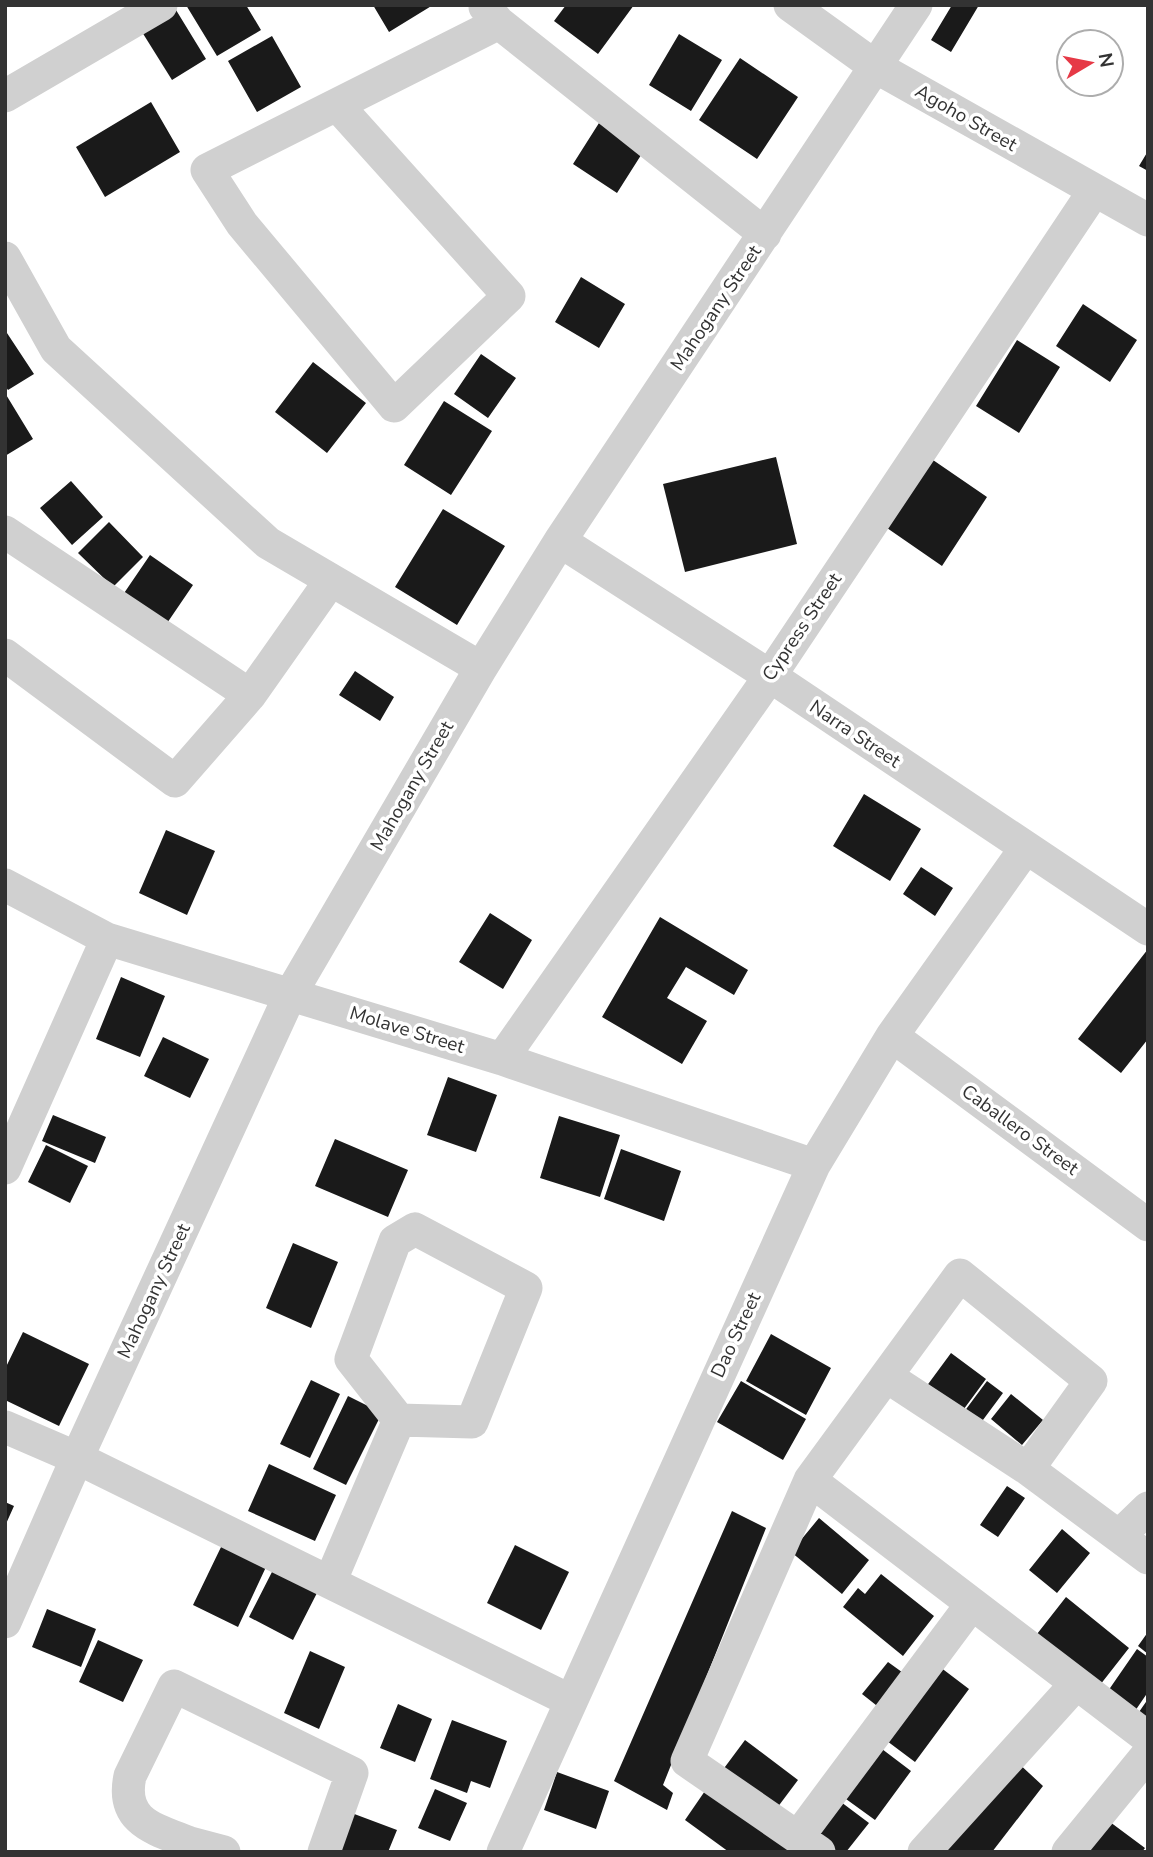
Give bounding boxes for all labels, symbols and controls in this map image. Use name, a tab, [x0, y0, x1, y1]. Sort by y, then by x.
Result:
north arrow	[1055, 28, 1125, 98]
text: N	[1092, 51, 1120, 69]
street label: Agoho Street	[910, 78, 1022, 158]
street label: Mahogany Street	[664, 240, 768, 376]
street label: Cypress Street	[756, 568, 848, 686]
street label: Narra Street	[804, 694, 906, 774]
street label: Mahogany Street	[364, 716, 460, 856]
street label: Molave Street	[346, 1000, 468, 1060]
street label: Caballero Street	[956, 1079, 1084, 1182]
street label: Mahogany Street	[111, 1219, 197, 1363]
street label: Dao Street	[705, 1288, 767, 1382]

